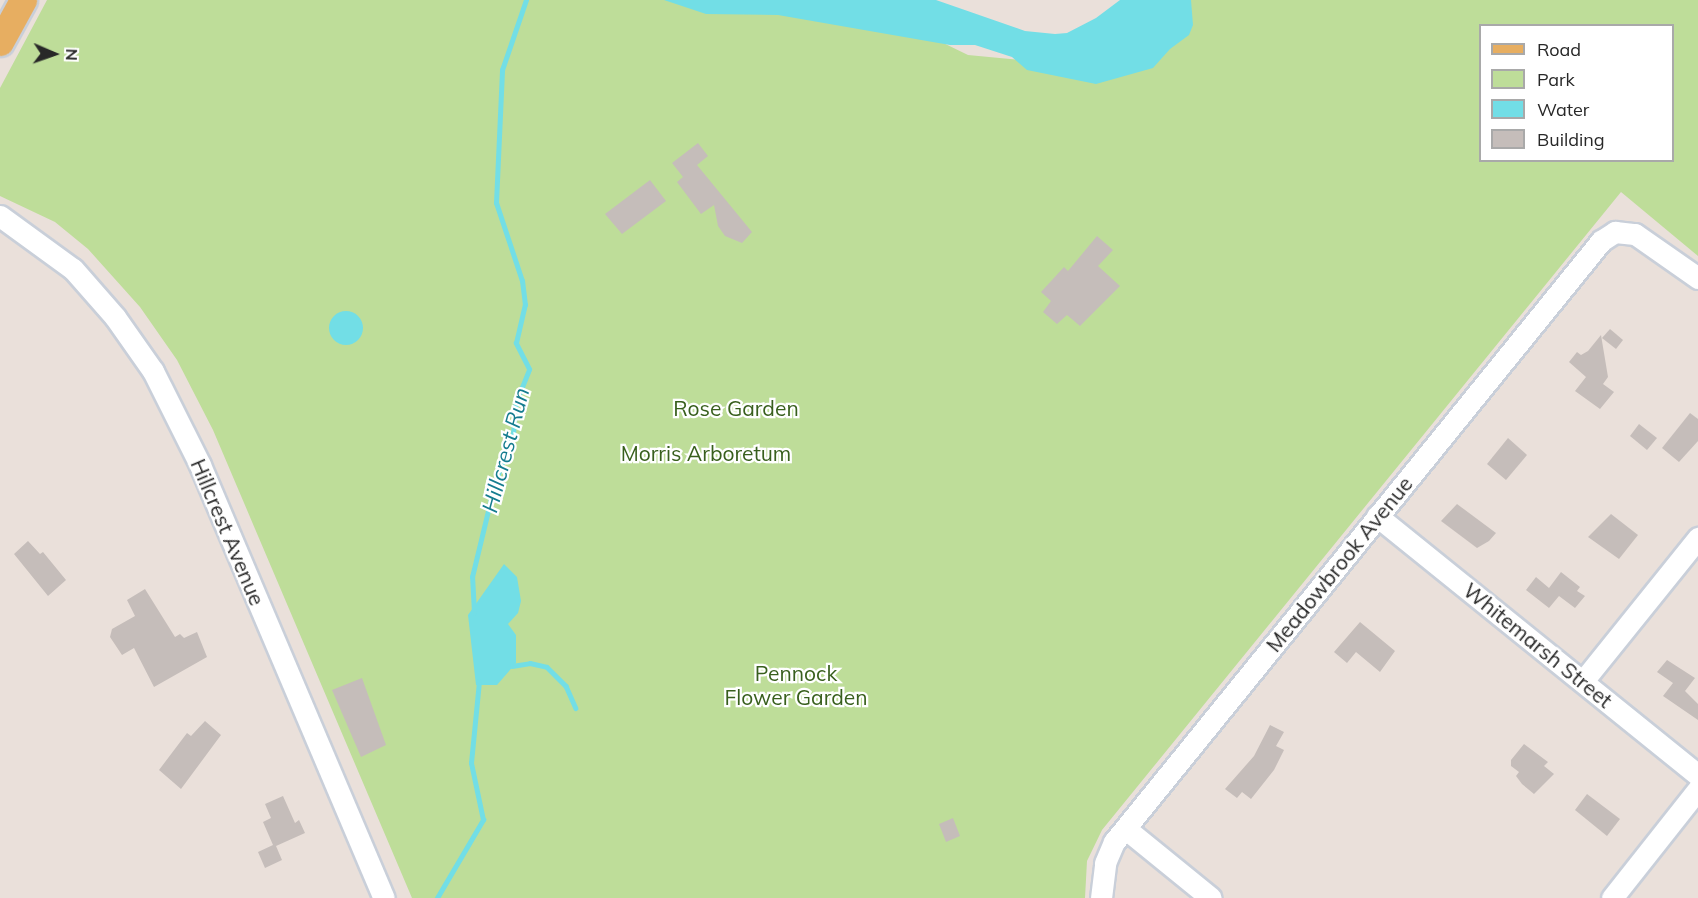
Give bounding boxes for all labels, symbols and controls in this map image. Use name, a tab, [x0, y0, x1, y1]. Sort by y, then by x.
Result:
north arrow	[24, 24, 84, 84]
legend	[1479, 24, 1674, 162]
text: Road	[1537, 38, 1581, 61]
text: N	[62, 48, 82, 61]
text: Park	[1537, 68, 1575, 91]
text: Water	[1537, 98, 1589, 121]
text: Building	[1537, 128, 1605, 151]
water label: Hillcrest Run	[477, 385, 535, 515]
park label: Rose Garden	[673, 395, 799, 421]
park label: Morris Arboretum	[621, 440, 791, 466]
street label: Hillcrest Avenue	[186, 455, 270, 609]
street label: Meadowbrook Avenue	[1261, 471, 1417, 657]
street label: Whitemarsh Street	[1459, 577, 1617, 713]
park label: Pennock Flower Garden	[724, 660, 868, 710]

